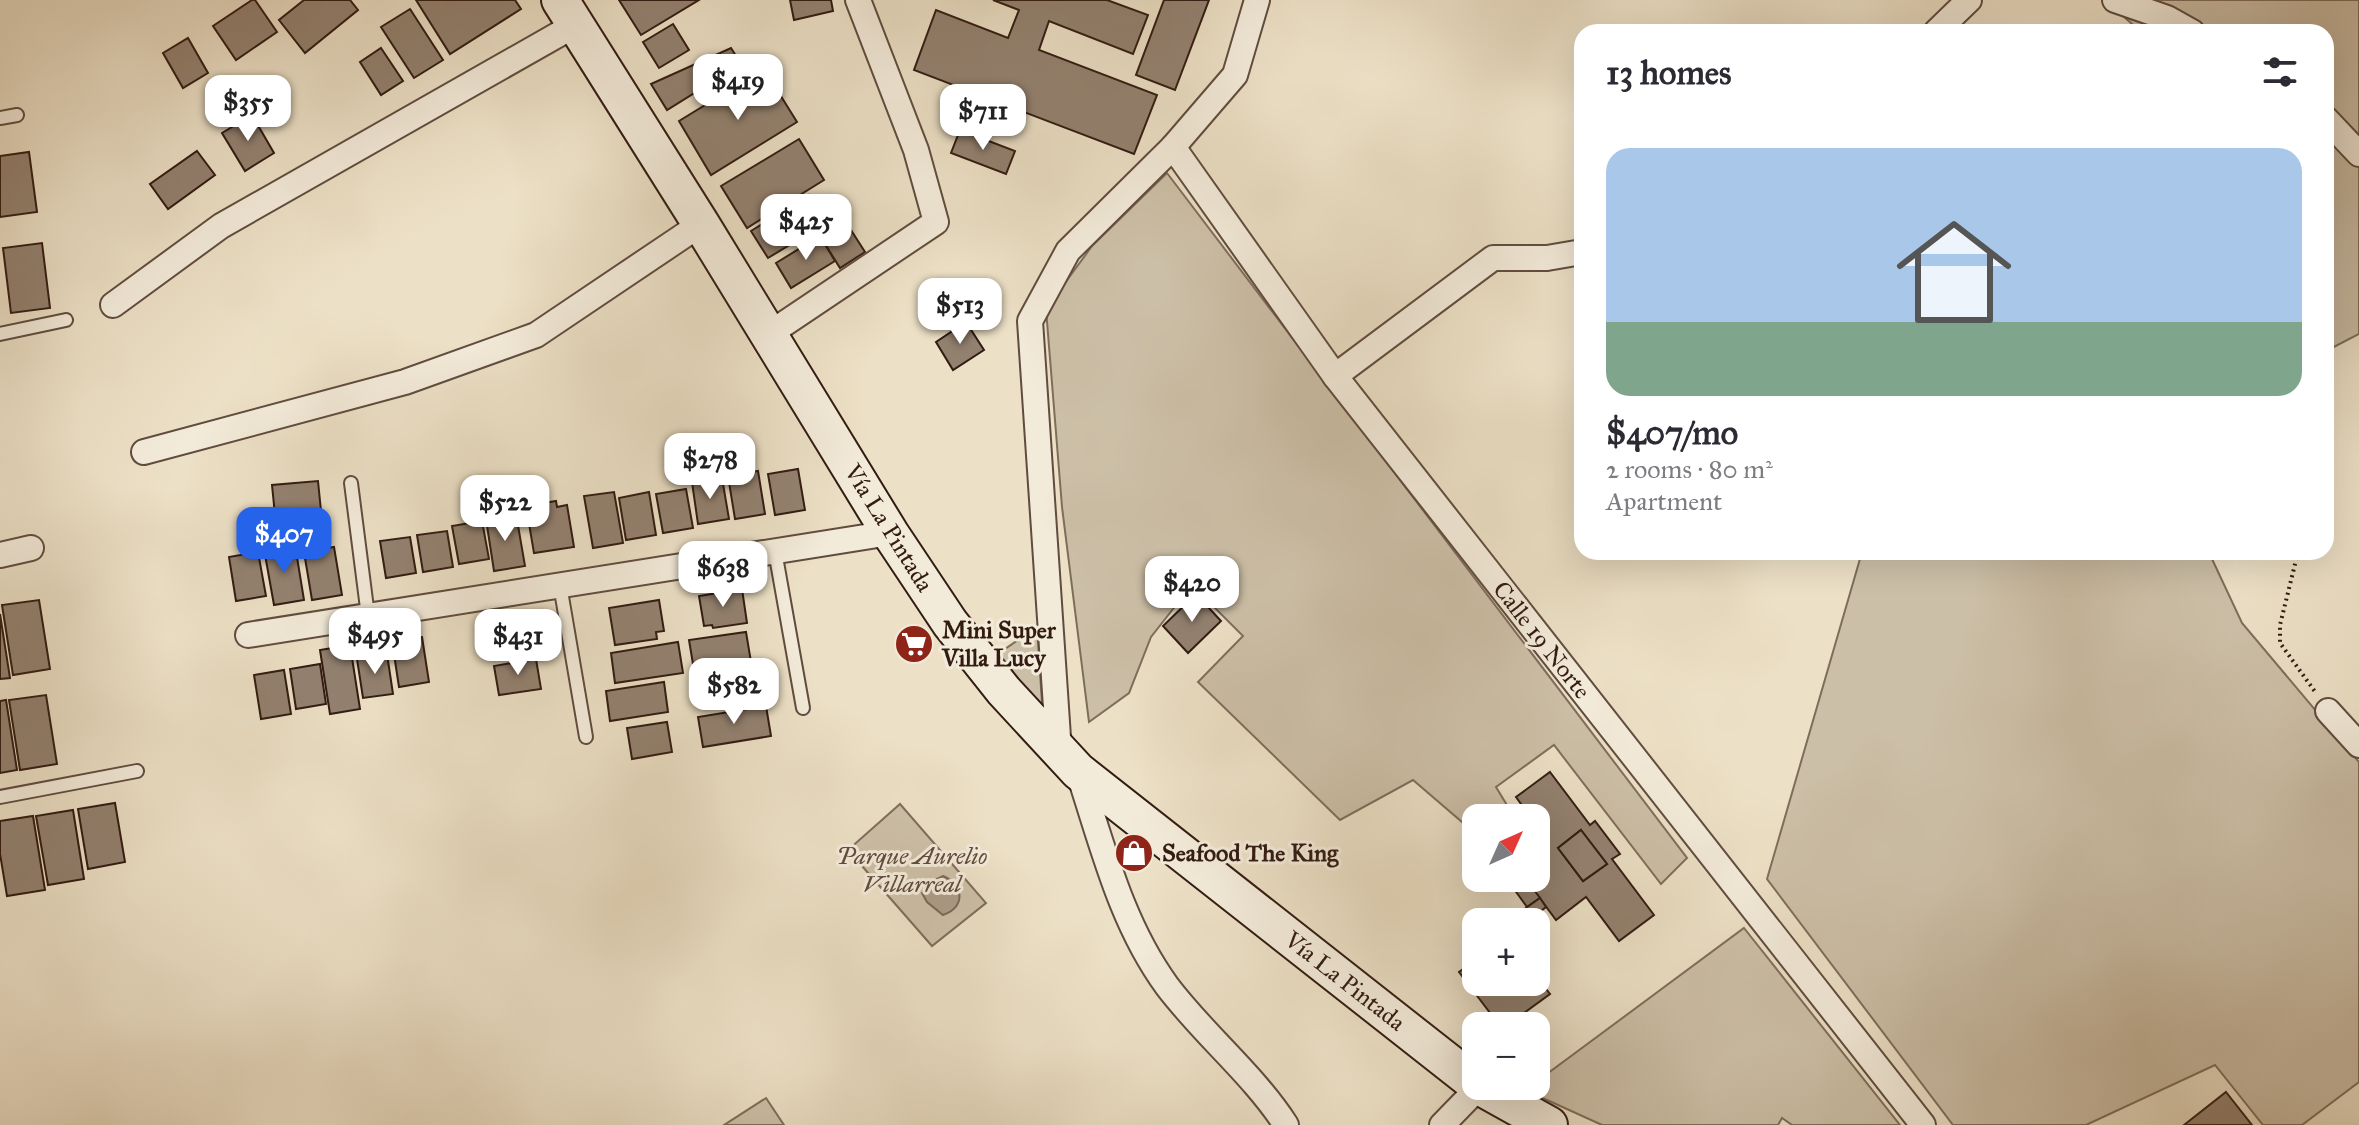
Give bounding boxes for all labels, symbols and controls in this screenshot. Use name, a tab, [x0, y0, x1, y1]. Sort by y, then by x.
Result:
icon: filters	[2258, 50, 2302, 94]
text: 13 homes	[1606, 52, 1731, 93]
pin: $419	[691, 54, 785, 122]
text: $419	[711, 64, 765, 96]
pin: $355	[201, 75, 295, 143]
pin: $711	[936, 84, 1030, 152]
text: $355	[223, 85, 273, 117]
text: $711	[958, 94, 1008, 126]
pin: $425	[759, 194, 853, 262]
icon: home	[1882, 200, 2026, 344]
text: $425	[779, 204, 833, 236]
pin: $513	[913, 278, 1007, 346]
text: $513	[936, 288, 984, 320]
text: $407/mo	[1606, 412, 1738, 453]
pin: $278	[663, 433, 757, 501]
text: $278	[682, 443, 738, 475]
text: 2 rooms · 80 m²	[1606, 453, 1773, 485]
street label: Vía La Pintada	[837, 458, 941, 598]
pin: $522	[458, 475, 552, 543]
text: $522	[478, 485, 532, 517]
text: Apartment	[1606, 485, 1722, 517]
pin: $407	[237, 507, 331, 575]
text: $407	[254, 517, 314, 549]
pin: $638	[676, 541, 770, 609]
text: $638	[696, 551, 750, 583]
pin: $420	[1145, 556, 1239, 624]
text: $420	[1163, 566, 1221, 598]
street label: Calle 19 Norte	[1487, 575, 1597, 705]
pin: $495	[328, 608, 422, 676]
pin: $431	[471, 609, 565, 677]
place label: Mini Super Villa Lucy	[941, 615, 1057, 673]
text: $495	[347, 618, 403, 650]
text: $431	[493, 619, 543, 651]
supermarket icon: Mini Super Villa Lucy	[893, 623, 935, 665]
pin: $582	[687, 658, 781, 726]
text: $582	[707, 668, 761, 700]
north arrow	[1462, 804, 1550, 892]
map controls	[1462, 804, 1550, 1100]
shop icon: Seafood The King	[1113, 832, 1155, 874]
place label: Seafood The King	[1162, 838, 1339, 868]
park label: Parque Aurelio Villarreal	[837, 841, 987, 899]
button: +	[1462, 908, 1550, 996]
street label: Vía La Pintada	[1278, 924, 1412, 1038]
button: −	[1462, 1012, 1550, 1100]

